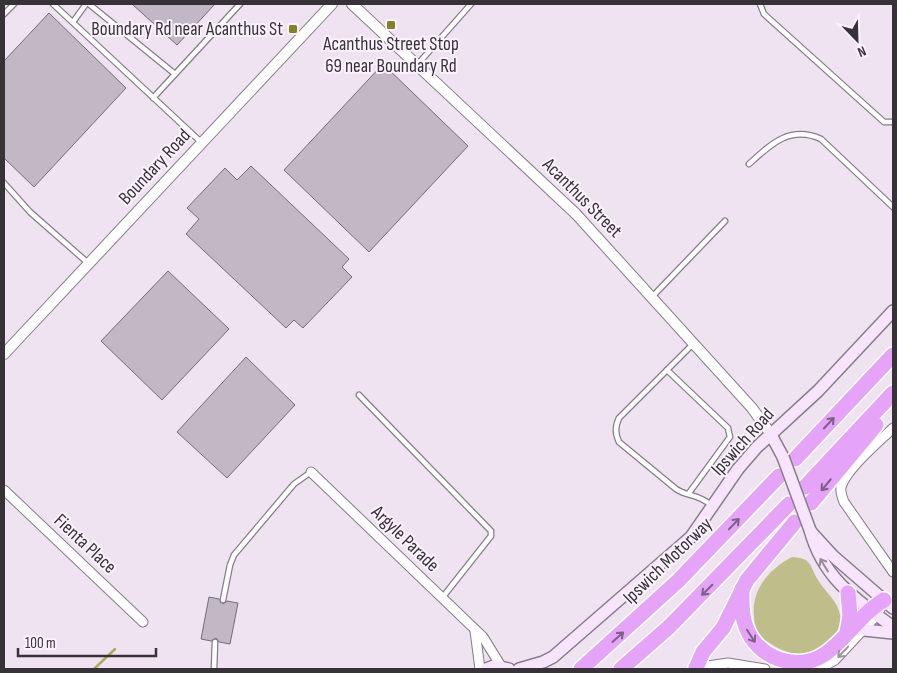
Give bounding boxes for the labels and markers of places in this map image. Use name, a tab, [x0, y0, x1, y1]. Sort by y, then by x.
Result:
place label: Boundary Rd near Acanthus St	[91, 18, 283, 41]
marker: Acanthus Street Stop 69 near Boundary Rd	[385, 19, 397, 31]
marker: Boundary Rd near Acanthus St	[287, 23, 299, 35]
place label: Acanthus Street Stop 69 near Boundary Rd	[322, 33, 459, 78]

